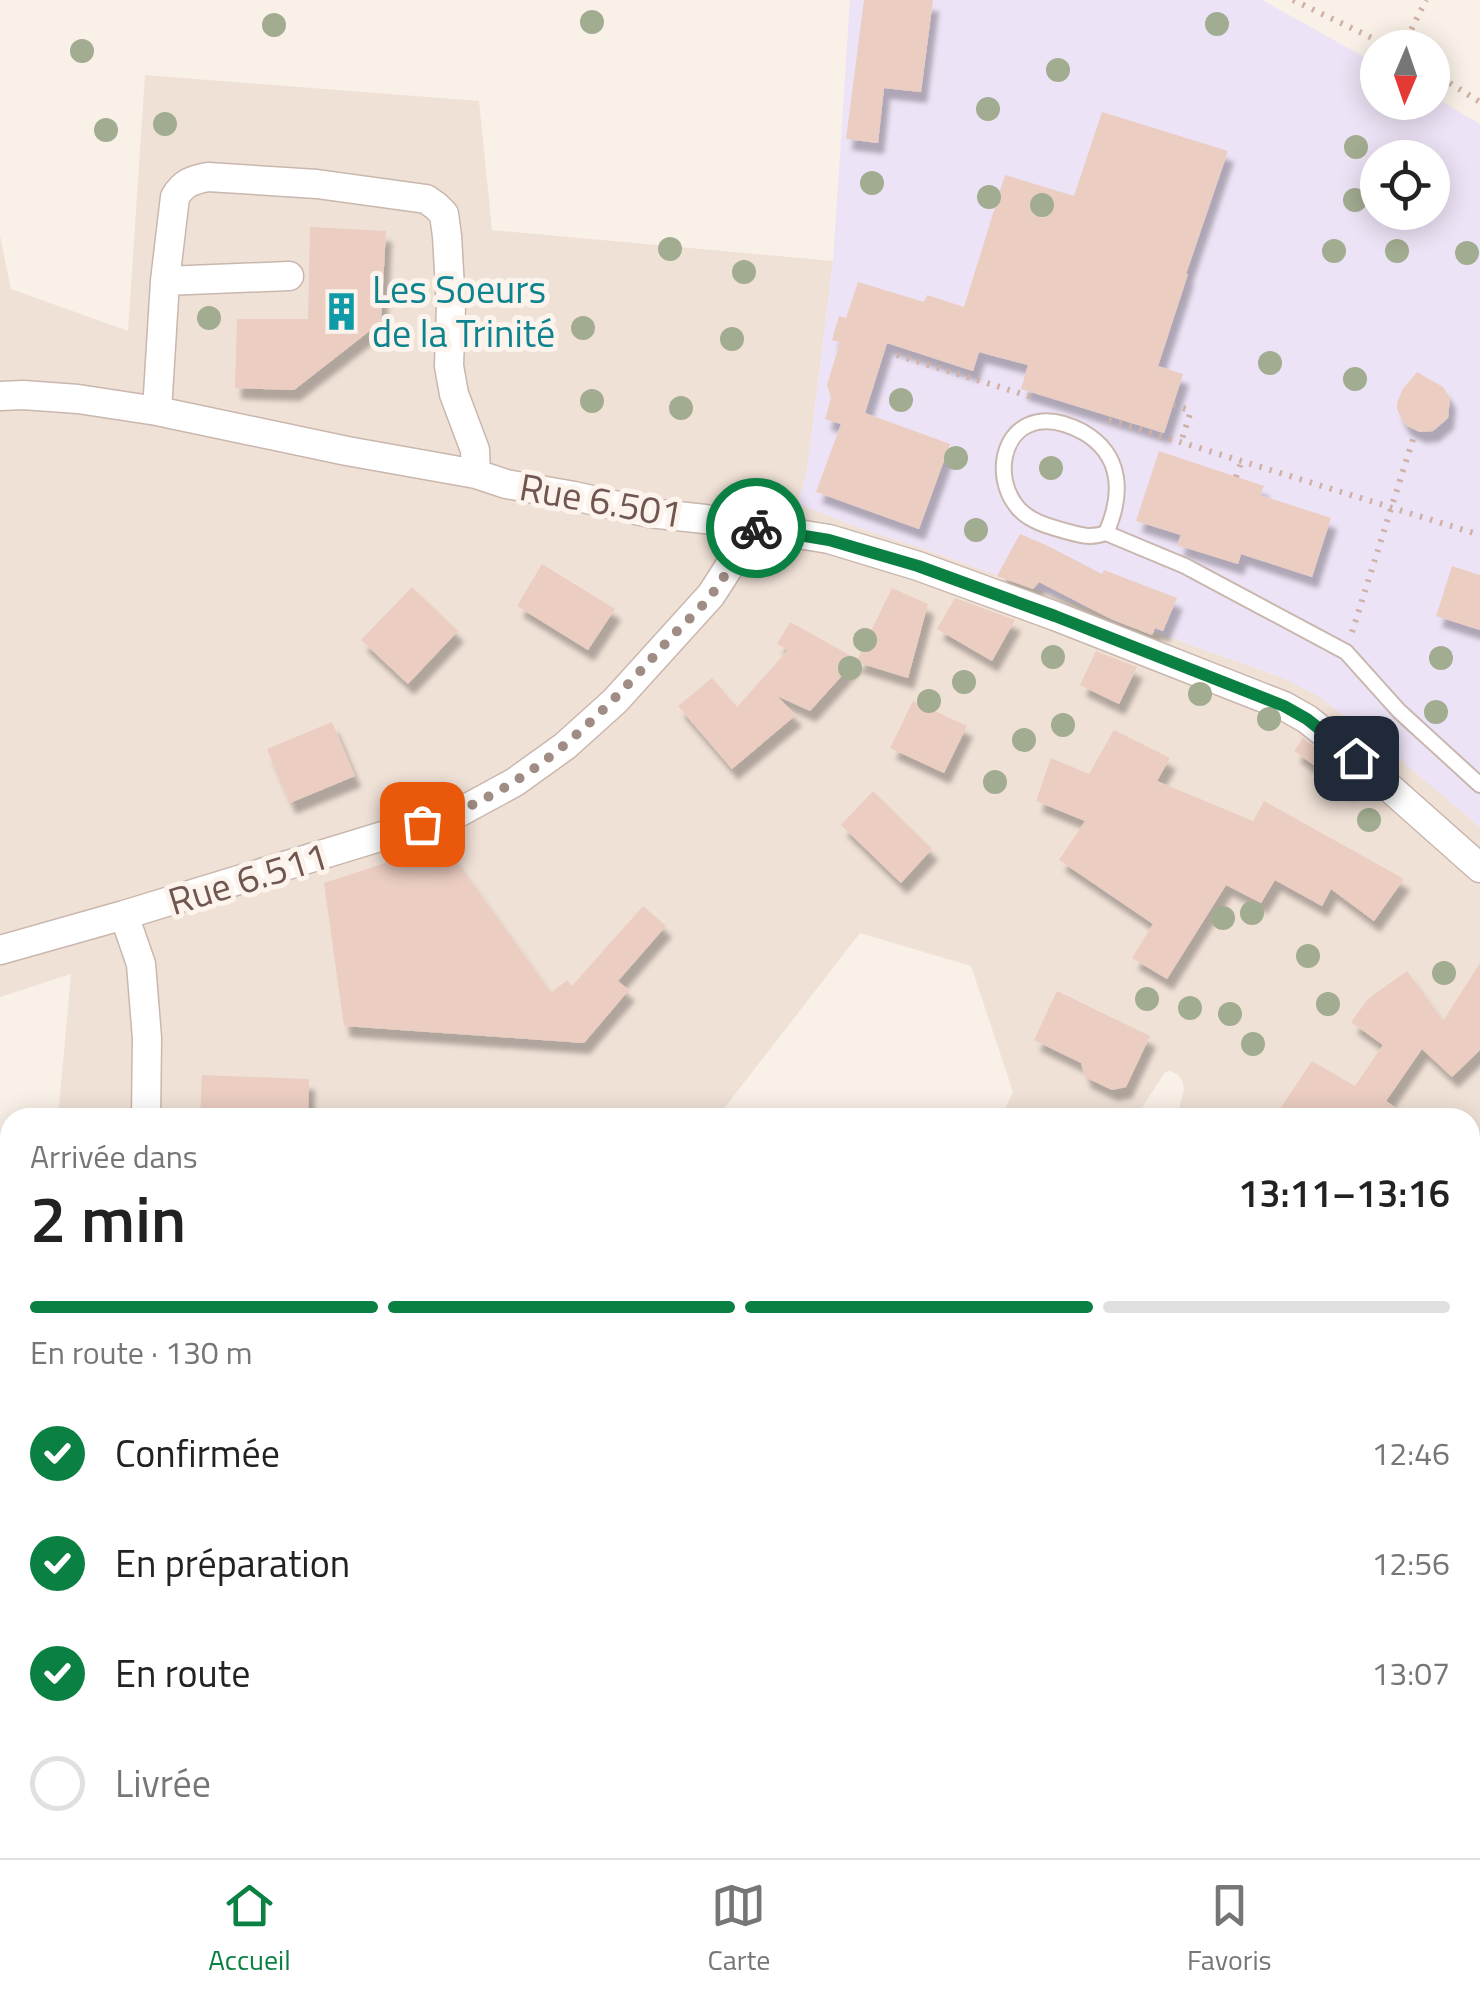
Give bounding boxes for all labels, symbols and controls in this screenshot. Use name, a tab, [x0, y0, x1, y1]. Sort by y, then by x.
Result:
north arrow	[1360, 30, 1450, 120]
map controls	[1360, 30, 1450, 230]
button: locate	[1360, 140, 1450, 230]
place label: Les Soeurs de la Trinité	[372, 260, 555, 362]
building icon: Les Soeurs de la Trinité	[321, 290, 363, 332]
street label: Rue 6.501	[515, 457, 687, 543]
courier	[706, 478, 806, 578]
icon: bike	[729, 501, 784, 556]
pin	[1314, 716, 1399, 801]
icon: home	[1329, 731, 1384, 786]
pin	[380, 782, 465, 867]
icon: bag	[395, 797, 450, 852]
street label: Rue 6.511	[161, 826, 335, 930]
text: Arrivée dans	[30, 1132, 198, 1180]
text: 13:11–13:16	[1238, 1164, 1450, 1222]
text: 2 min	[30, 1168, 186, 1267]
text: En route · 130 m	[30, 1328, 253, 1376]
text: Confirmée	[115, 1424, 280, 1482]
icon: check	[30, 1426, 85, 1481]
text: 12:46	[1371, 1429, 1450, 1477]
text: En préparation	[115, 1534, 350, 1592]
icon: check	[30, 1536, 85, 1591]
text: 12:56	[1371, 1539, 1450, 1587]
text: En route	[115, 1644, 250, 1702]
icon: check	[30, 1646, 85, 1701]
text: 13:07	[1371, 1649, 1450, 1697]
text: Livrée	[115, 1754, 211, 1812]
tab: Accueil	[208, 1878, 291, 1981]
tab: Carte	[707, 1878, 770, 1981]
tab: Favoris	[1187, 1878, 1272, 1981]

